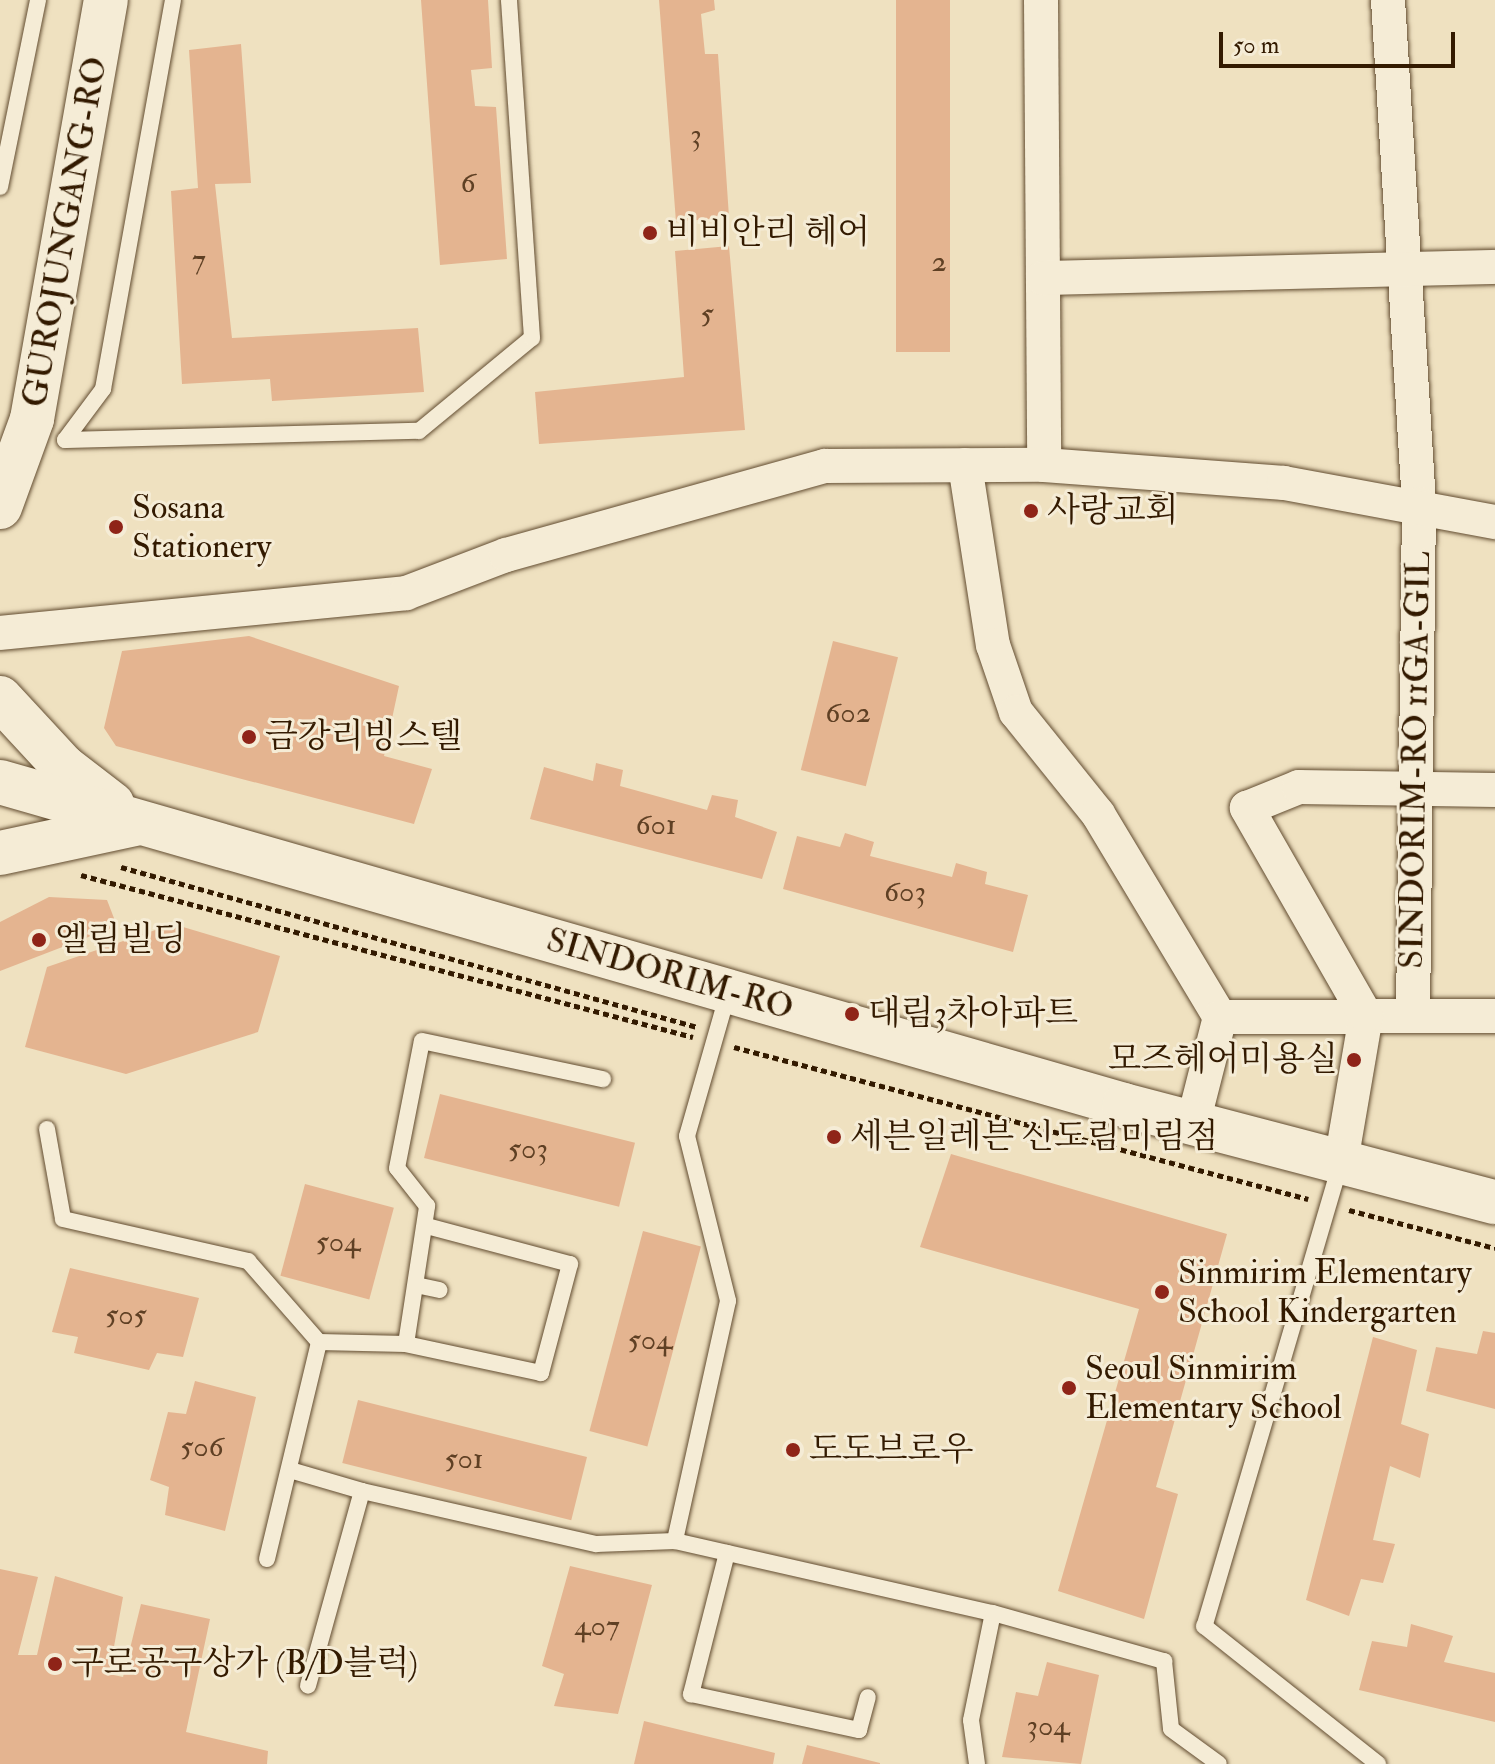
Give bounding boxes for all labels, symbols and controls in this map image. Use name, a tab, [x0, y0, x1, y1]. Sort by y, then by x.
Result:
scale bar	[1223, 16, 1459, 66]
text: 50 m	[1233, 30, 1279, 61]
street label: GUROJUNGANG-RO	[14, 54, 116, 410]
house number: 3	[690, 117, 702, 153]
house number: 6	[460, 165, 476, 201]
place label: 비비안리 헤어	[666, 213, 870, 253]
marker: 비비안리 헤어	[641, 224, 659, 242]
house number: 7	[192, 242, 206, 278]
house number: 2	[931, 244, 947, 280]
house number: 5	[700, 296, 714, 332]
place label: Sosana Stationery	[132, 487, 272, 566]
place label: 사랑교회	[1047, 491, 1178, 531]
marker: 사랑교회	[1022, 502, 1040, 520]
marker: Sosana Stationery	[107, 518, 125, 536]
street label: SINDORIM-RO 11GA-GIL	[1391, 551, 1439, 969]
house number: 602	[825, 695, 871, 731]
place label: 금강리빙스텔	[265, 717, 462, 757]
marker: 금강리빙스텔	[240, 728, 258, 746]
house number: 601	[635, 807, 677, 843]
house number: 603	[884, 874, 926, 910]
street label: SINDORIM-RO	[542, 919, 798, 1029]
place label: 엘림빌딩	[55, 920, 186, 960]
marker: 엘림빌딩	[30, 931, 48, 949]
place label: 대림3차아파트	[868, 994, 1078, 1034]
marker: 대림3차아파트	[843, 1005, 861, 1023]
place label: 모즈헤어미용실	[1108, 1040, 1338, 1080]
marker: 모즈헤어미용실	[1345, 1051, 1363, 1069]
place label: 세븐일레븐 신도림미림점	[850, 1117, 1218, 1157]
marker: 세븐일레븐 신도림미림점	[825, 1128, 843, 1146]
house number: 503	[508, 1131, 548, 1167]
house number: 504	[316, 1224, 360, 1260]
place label: Sinmirim Elementary School Kindergarten	[1178, 1252, 1472, 1332]
marker: Sinmirim Elementary School Kindergarten	[1153, 1283, 1171, 1301]
house number: 505	[105, 1297, 147, 1333]
house number: 504	[628, 1322, 672, 1358]
place label: Seoul Sinmirim Elementary School	[1085, 1348, 1342, 1428]
marker: Seoul Sinmirim Elementary School	[1060, 1379, 1078, 1397]
house number: 506	[180, 1429, 224, 1465]
place label: 도도브로우	[809, 1430, 973, 1470]
house number: 501	[445, 1441, 483, 1477]
marker: 도도브로우	[784, 1441, 802, 1459]
house number: 407	[574, 1608, 620, 1644]
place label: 구로공구상가 (B/D블럭)	[71, 1644, 418, 1684]
marker: 구로공구상가 (B/D블럭)	[46, 1655, 64, 1673]
house number: 304	[1027, 1708, 1069, 1744]

